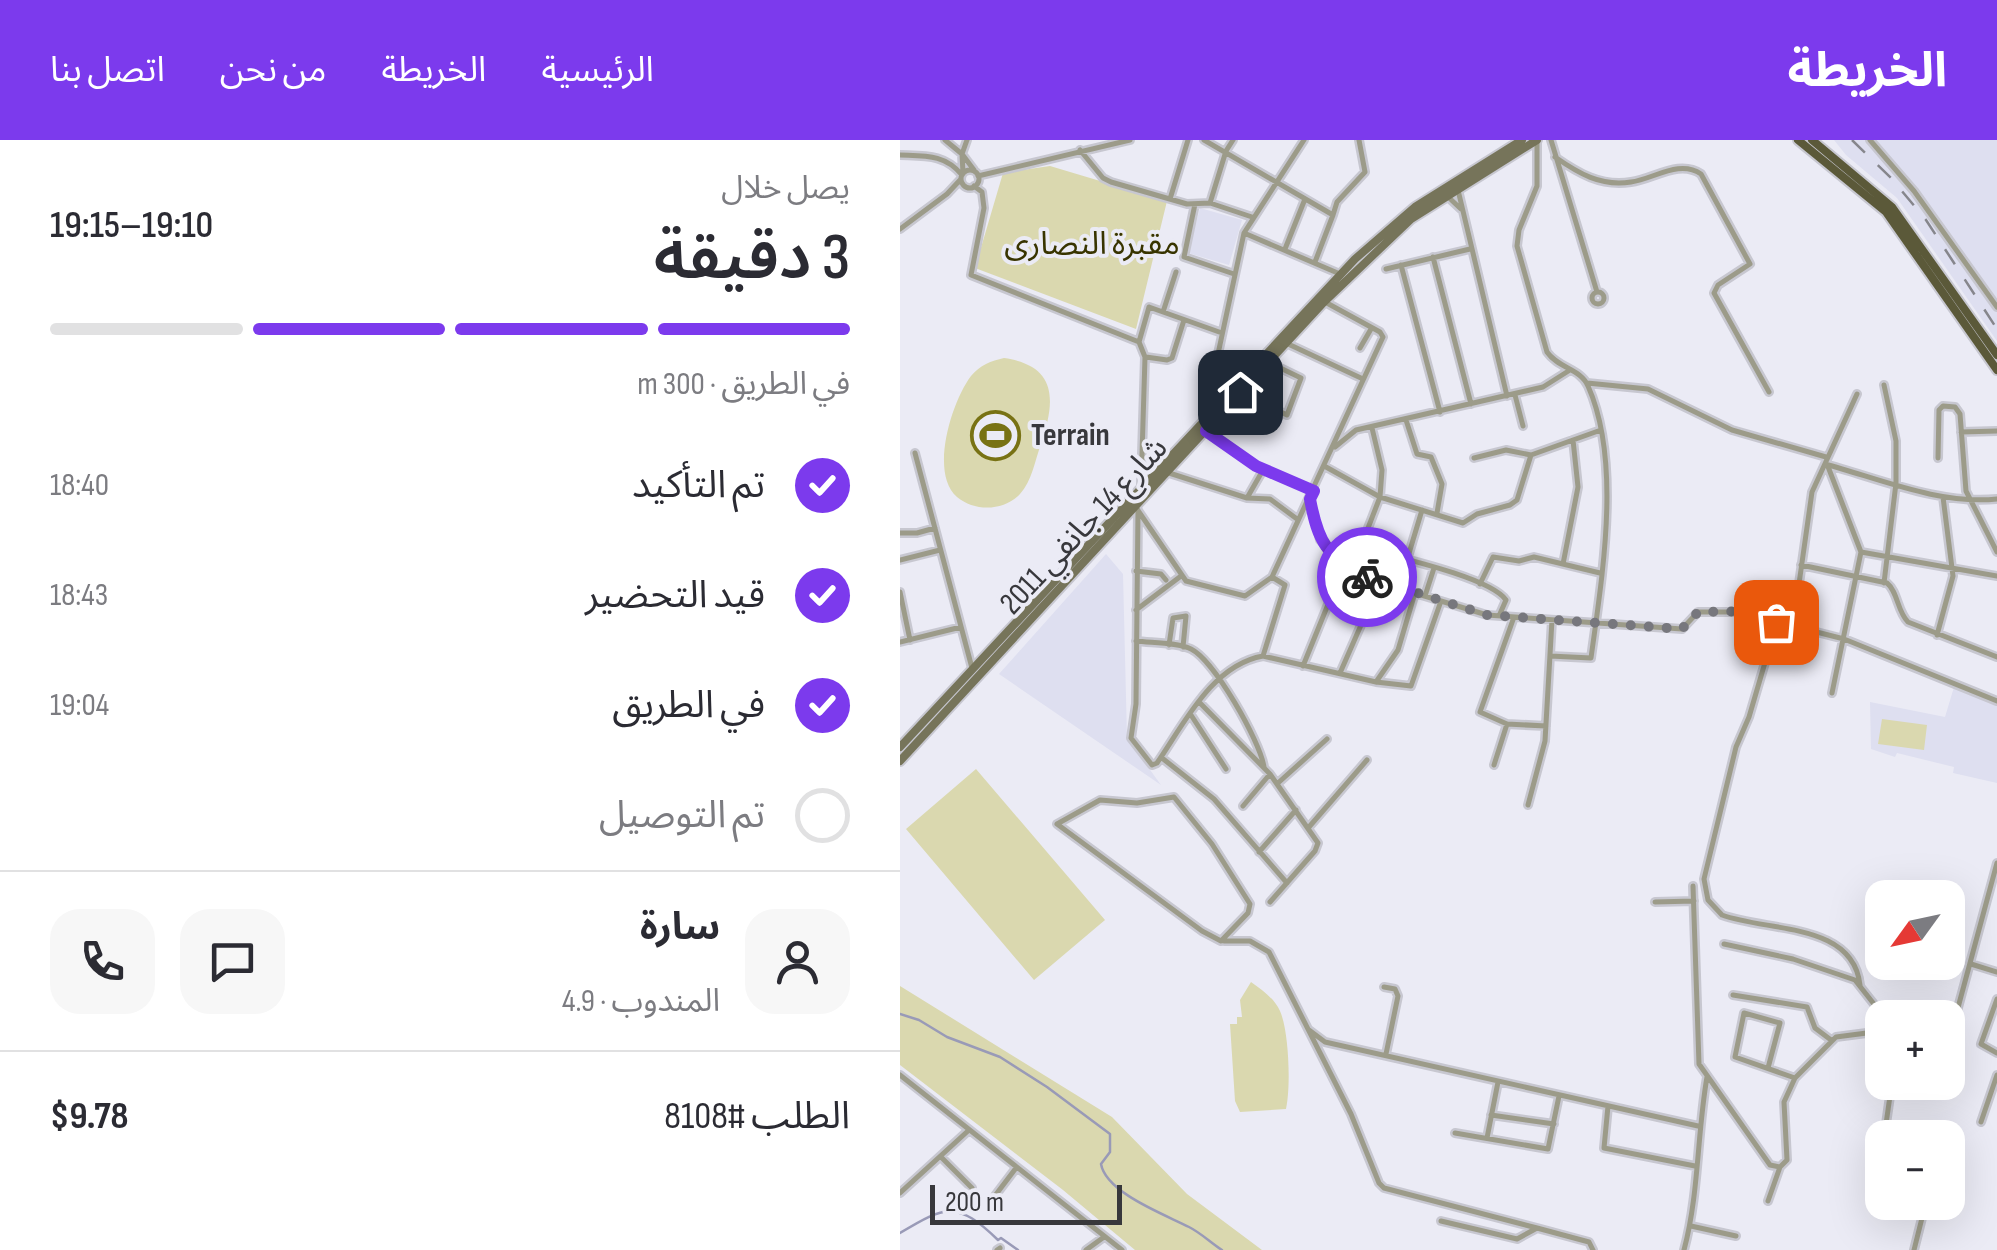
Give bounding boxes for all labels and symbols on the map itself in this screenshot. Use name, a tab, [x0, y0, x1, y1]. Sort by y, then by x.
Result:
park label: مقبرة النصارى	[1004, 225, 1180, 264]
pin	[1198, 350, 1283, 435]
sports icon: Terrain	[970, 409, 1022, 461]
place label: Terrain	[1031, 416, 1110, 455]
street label: شارع 14 جانفي 2011	[992, 429, 1179, 625]
courier	[1317, 527, 1417, 627]
pin	[1734, 580, 1819, 665]
north arrow	[1865, 880, 1965, 980]
scale bar	[930, 1180, 1122, 1224]

